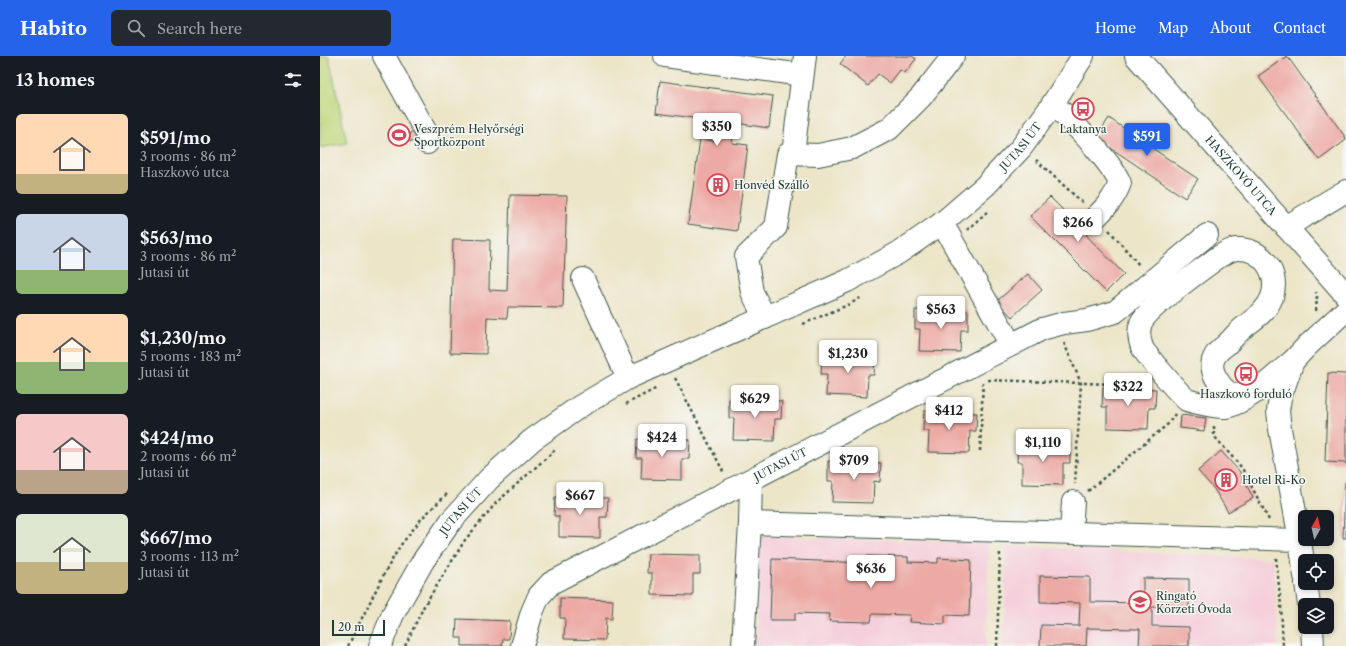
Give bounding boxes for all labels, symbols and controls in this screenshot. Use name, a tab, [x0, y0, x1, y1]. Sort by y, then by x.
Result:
search box	[111, 10, 391, 46]
text: Habito	[20, 17, 87, 40]
icon: search	[125, 17, 147, 39]
text: Search here	[157, 19, 242, 38]
text: Home	[1095, 19, 1136, 37]
text: Map	[1158, 19, 1188, 37]
text: About	[1210, 19, 1251, 37]
text: Contact	[1273, 19, 1326, 37]
icon: filters	[282, 69, 304, 91]
text: 13 homes	[16, 70, 95, 90]
bus stop icon: Laktanya	[1070, 96, 1096, 122]
pin: $350	[693, 113, 741, 147]
text: $350	[702, 118, 732, 134]
street label: JUTASI ÚT	[995, 119, 1045, 175]
sports icon: Veszprém Helyőrségi Sportközpont	[386, 122, 412, 148]
place label: Veszprém Helyőrségi Sportközpont	[413, 122, 525, 149]
place label: Laktanya	[1059, 122, 1107, 136]
pin: $591	[1123, 123, 1171, 157]
text: $591/mo	[140, 128, 211, 148]
text: $591	[1133, 128, 1161, 144]
icon: home	[48, 130, 96, 178]
street label: HASZKOVÓ UTCA	[1202, 133, 1280, 219]
text: 3 rooms · 86 m²	[140, 148, 236, 164]
text: Haszkovó utca	[140, 164, 229, 180]
building icon: Honvéd Szálló	[705, 172, 731, 198]
place label: Honvéd Szálló	[734, 178, 809, 192]
pin: $266	[1054, 209, 1102, 243]
text: $266	[1063, 214, 1093, 230]
text: $563/mo	[140, 228, 213, 248]
icon: home	[48, 230, 96, 278]
text: 3 rooms · 86 m²	[140, 248, 236, 264]
text: Jutasi út	[140, 264, 189, 280]
pin: $563	[917, 296, 965, 330]
text: $563	[926, 301, 956, 317]
text: $1,230/mo	[140, 328, 226, 348]
icon: home	[48, 330, 96, 378]
pin: $1,230	[815, 340, 881, 374]
text: $1,230	[828, 345, 868, 361]
text: 5 rooms · 183 m²	[140, 348, 241, 364]
bus stop icon: Haszkovó forduló	[1233, 361, 1259, 387]
text: Jutasi út	[140, 364, 189, 380]
pin: $322	[1104, 373, 1152, 407]
text: $322	[1113, 378, 1143, 394]
pin: $629	[731, 385, 779, 419]
place label: Haszkovó forduló	[1200, 387, 1292, 401]
text: $629	[740, 390, 770, 406]
pin: $412	[925, 397, 973, 431]
text: $412	[935, 402, 963, 418]
pin: $424	[638, 424, 686, 458]
text: $424/mo	[140, 428, 214, 448]
text: $424	[647, 429, 677, 445]
pin: $1,110	[1010, 429, 1076, 463]
icon: home	[48, 430, 96, 478]
text: $1,110	[1025, 434, 1061, 450]
street label: JUTASI ÚT	[750, 444, 810, 485]
pin: $709	[830, 447, 878, 481]
text: 2 rooms · 66 m²	[140, 448, 237, 464]
text: $709	[839, 452, 869, 468]
text: Jutasi út	[140, 464, 189, 480]
building icon: Hotel Ri-Ko	[1213, 467, 1239, 493]
place label: Hotel Ri-Ko	[1242, 473, 1306, 487]
pin: $667	[556, 482, 604, 516]
street label: JUTASI ÚT	[435, 484, 486, 539]
text: $667	[565, 487, 595, 503]
north arrow	[1298, 510, 1334, 546]
map controls	[1298, 510, 1334, 634]
text: $667/mo	[140, 528, 212, 548]
icon: home	[48, 530, 96, 578]
text: 3 rooms · 113 m²	[140, 548, 239, 564]
button: locate	[1298, 554, 1334, 590]
pin: $636	[847, 555, 895, 589]
text: $636	[856, 560, 886, 576]
text: Jutasi út	[140, 564, 189, 580]
school or university icon: Ringató Körzeti Óvoda	[1127, 589, 1153, 615]
place label: Ringató Körzeti Óvoda	[1156, 589, 1232, 616]
button: layers	[1298, 598, 1334, 634]
scale bar	[332, 618, 385, 637]
text: 20 m	[338, 620, 364, 634]

